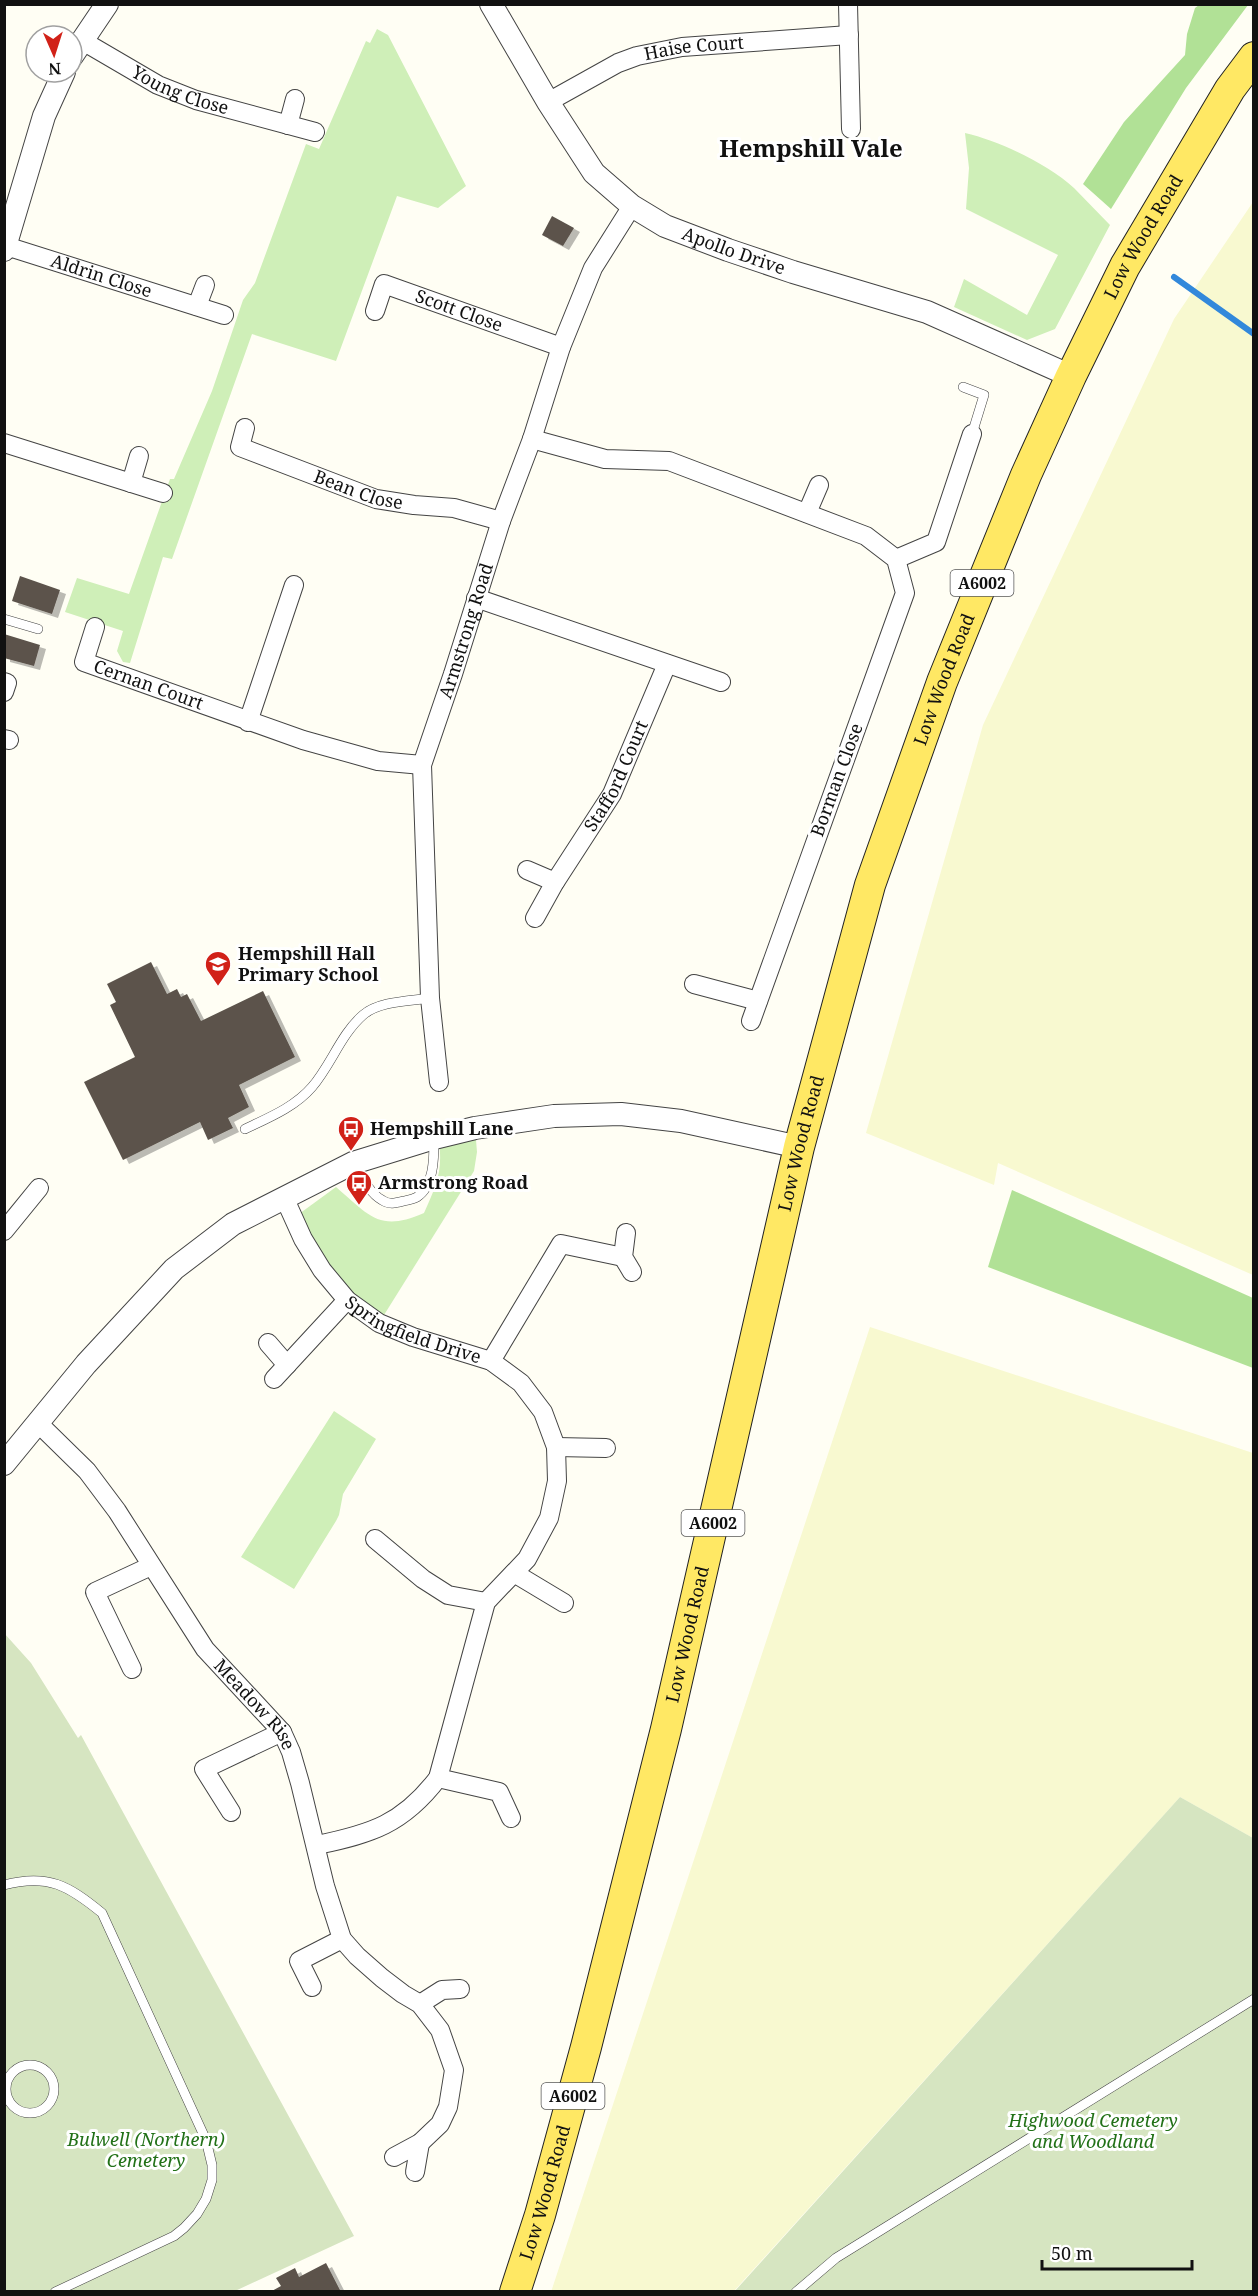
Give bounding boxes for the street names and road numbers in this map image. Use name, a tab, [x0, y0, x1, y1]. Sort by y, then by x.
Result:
street label: Haise Court	[642, 30, 745, 65]
street label: Young Close	[127, 59, 232, 119]
street label: Low Wood Road	[1098, 170, 1188, 303]
street label: Apollo Drive	[679, 221, 789, 280]
street label: Aldrin Close	[48, 248, 155, 302]
street label: Scott Close	[412, 283, 506, 336]
street label: Bean Close	[311, 463, 405, 514]
street label: Armstrong Road	[433, 560, 498, 701]
road number: A6002	[950, 570, 1014, 596]
street label: Low Wood Road	[907, 610, 980, 749]
street label: Cernan Court	[91, 653, 207, 715]
street label: Stafford Court	[578, 716, 653, 836]
street label: Borman Close	[804, 720, 868, 840]
street label: Low Wood Road	[772, 1072, 829, 1214]
street label: Springfield Drive	[341, 1290, 484, 1368]
road number: A6002	[682, 1510, 744, 1536]
street label: Low Wood Road	[659, 1564, 714, 1705]
street label: Meadow Rise	[209, 1653, 301, 1753]
road number: A6002	[542, 2083, 604, 2109]
street label: Low Wood Road	[513, 2122, 575, 2263]

